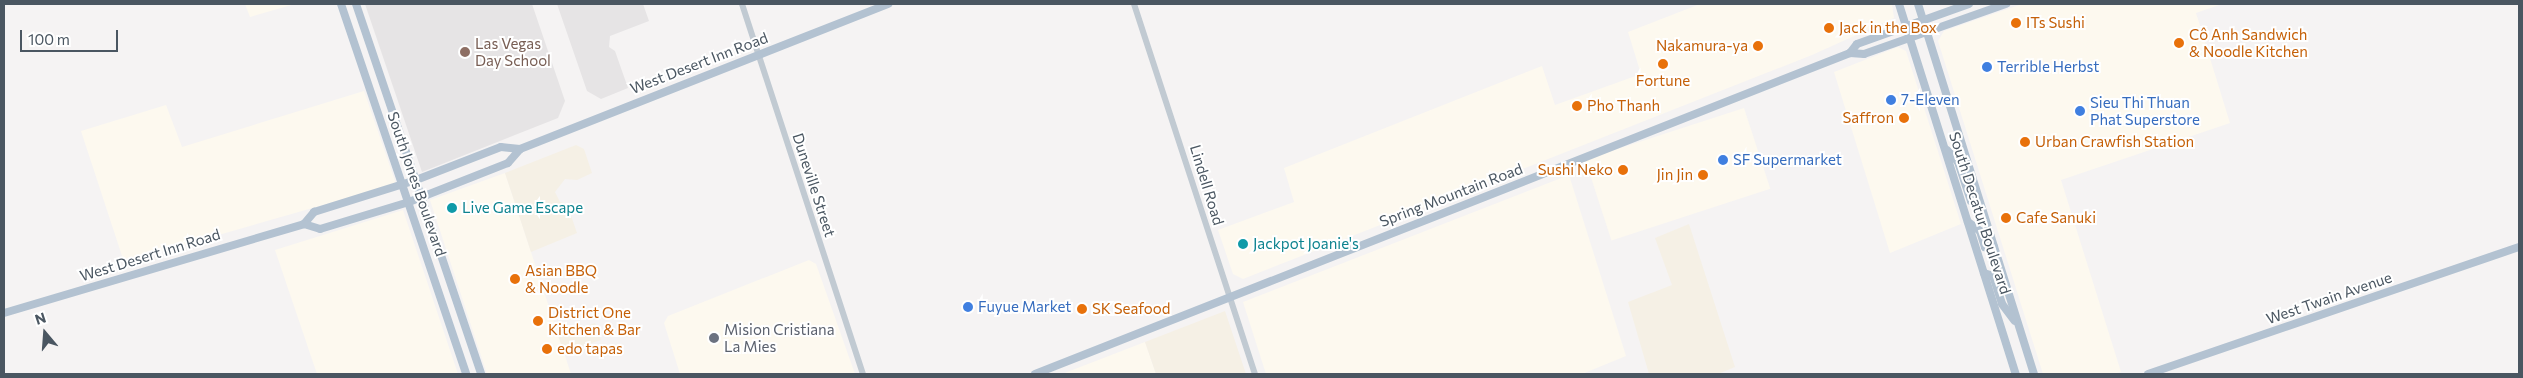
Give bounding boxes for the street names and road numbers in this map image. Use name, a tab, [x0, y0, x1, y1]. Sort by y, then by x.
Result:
street label: West Desert Inn Road	[628, 28, 770, 98]
street label: South Jones Boulevard	[384, 109, 450, 259]
street label: South Decatur Boulevard	[1945, 130, 2015, 296]
street label: Duneville Street	[789, 131, 839, 239]
street label: Lindell Road	[1186, 143, 1228, 227]
street label: Spring Mountain Road	[1377, 159, 1525, 231]
street label: West Desert Inn Road	[78, 225, 222, 285]
street label: West Twain Avenue	[2264, 268, 2394, 328]

